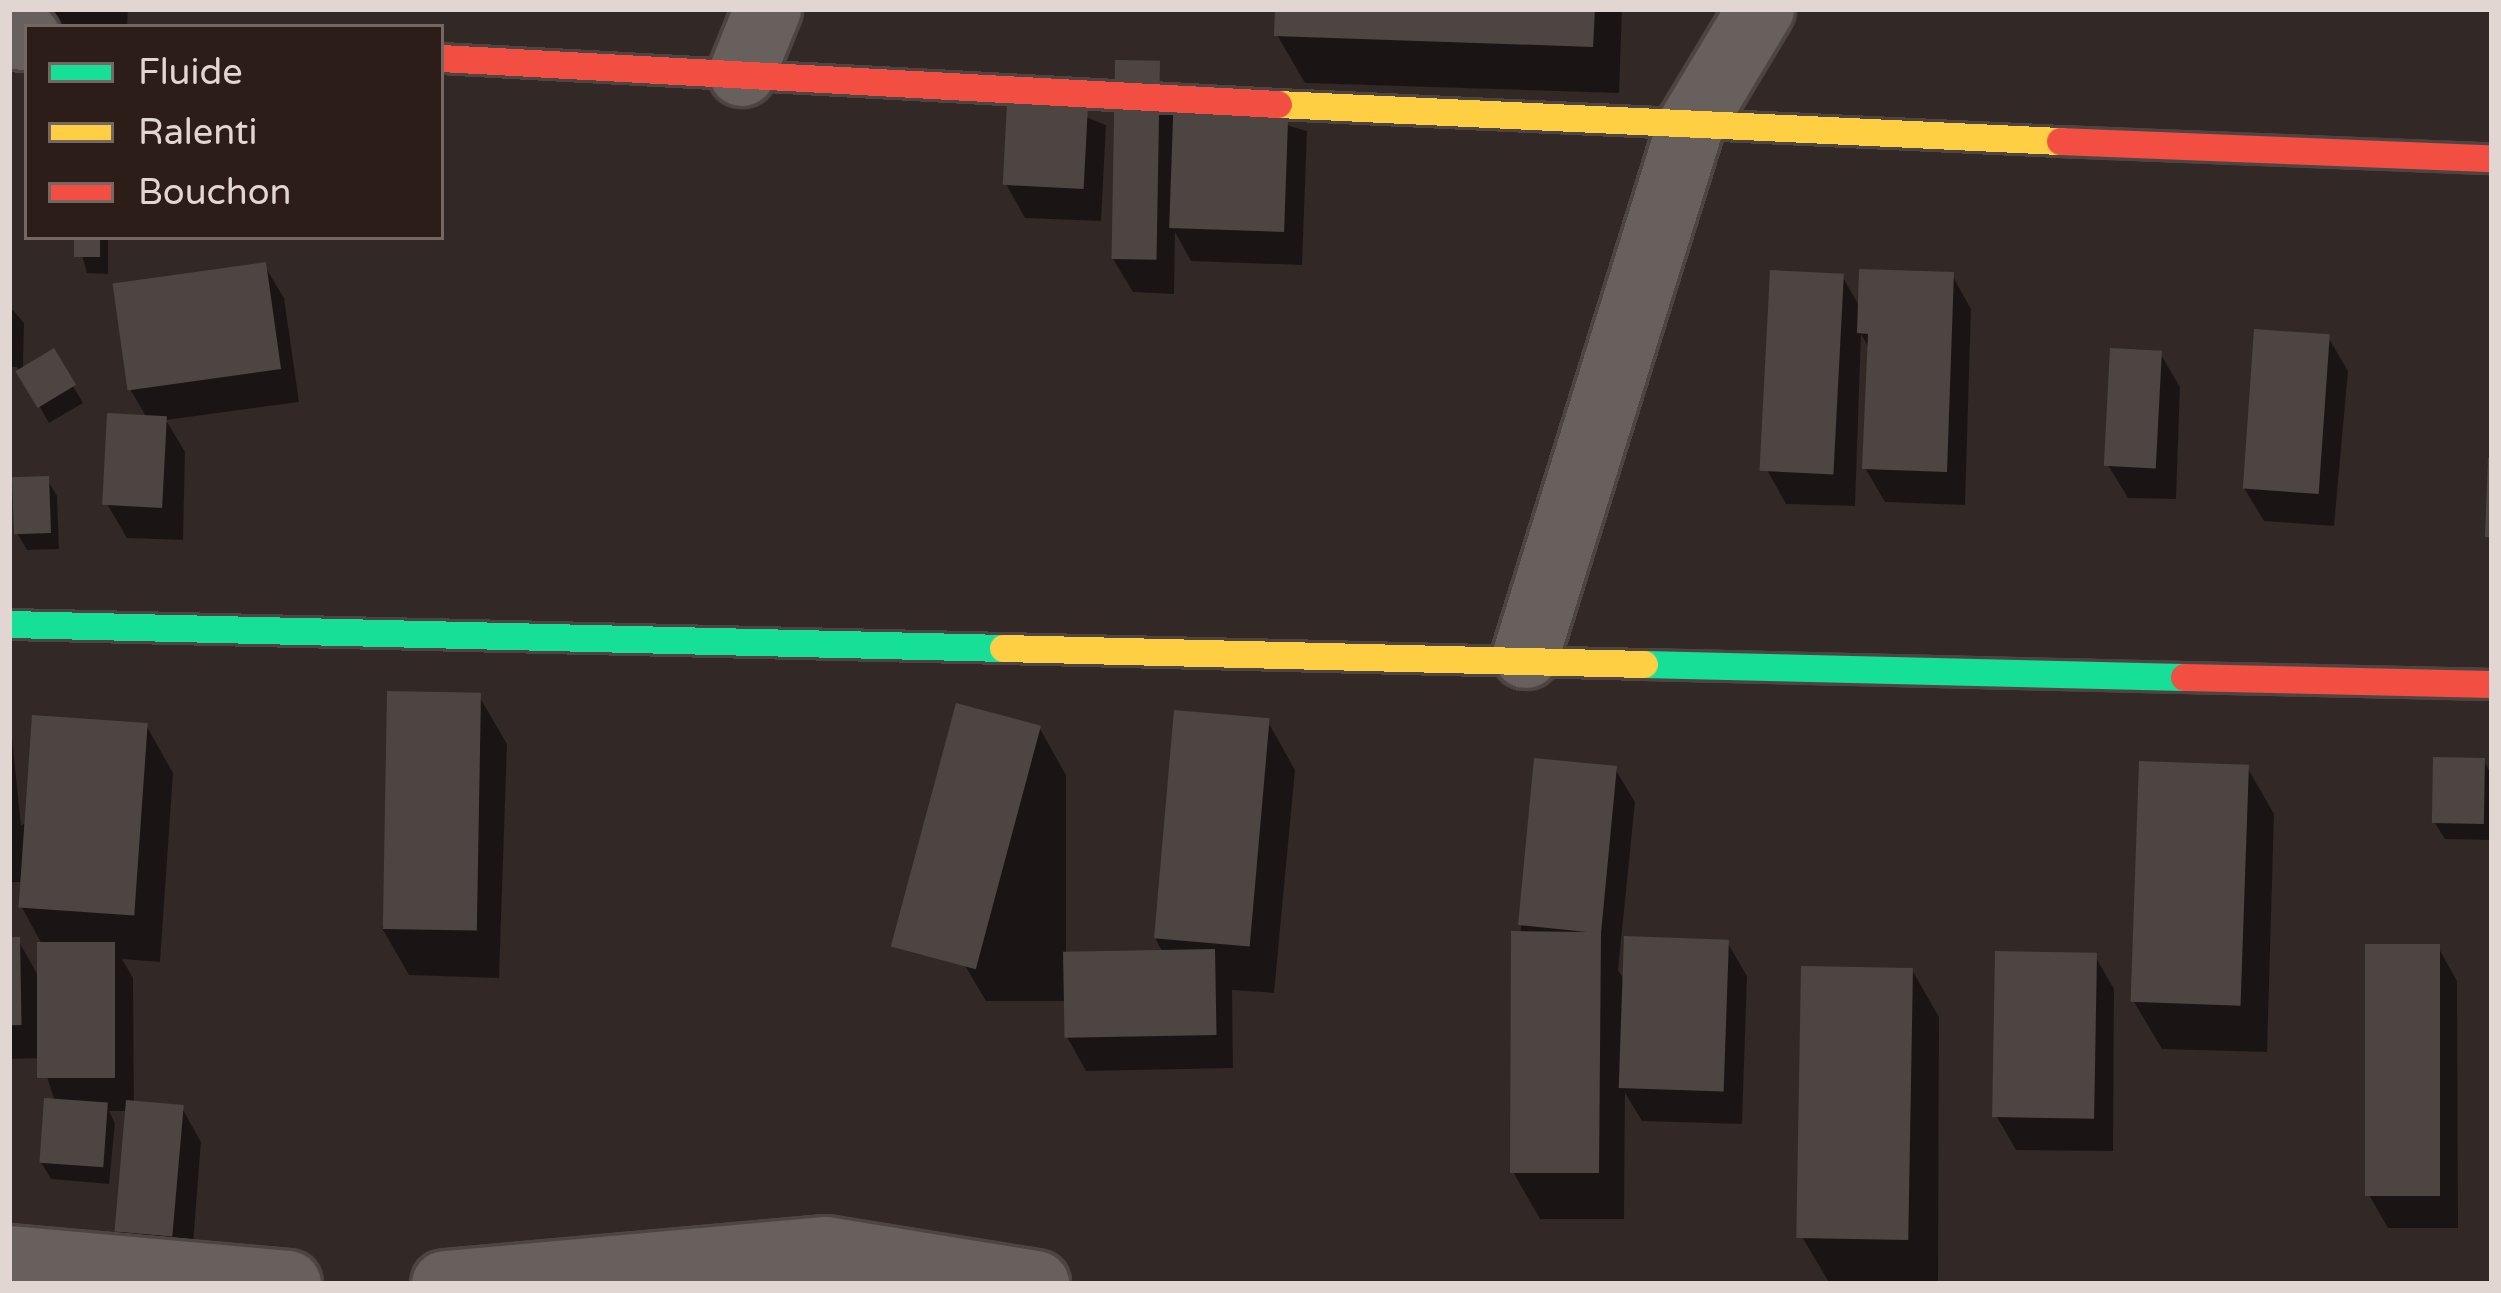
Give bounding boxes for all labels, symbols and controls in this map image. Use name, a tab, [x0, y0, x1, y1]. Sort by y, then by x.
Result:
legend	[24, 24, 444, 240]
text: Fluide	[138, 51, 243, 94]
text: Ralenti	[138, 111, 257, 154]
text: Bouchon	[138, 171, 292, 214]

